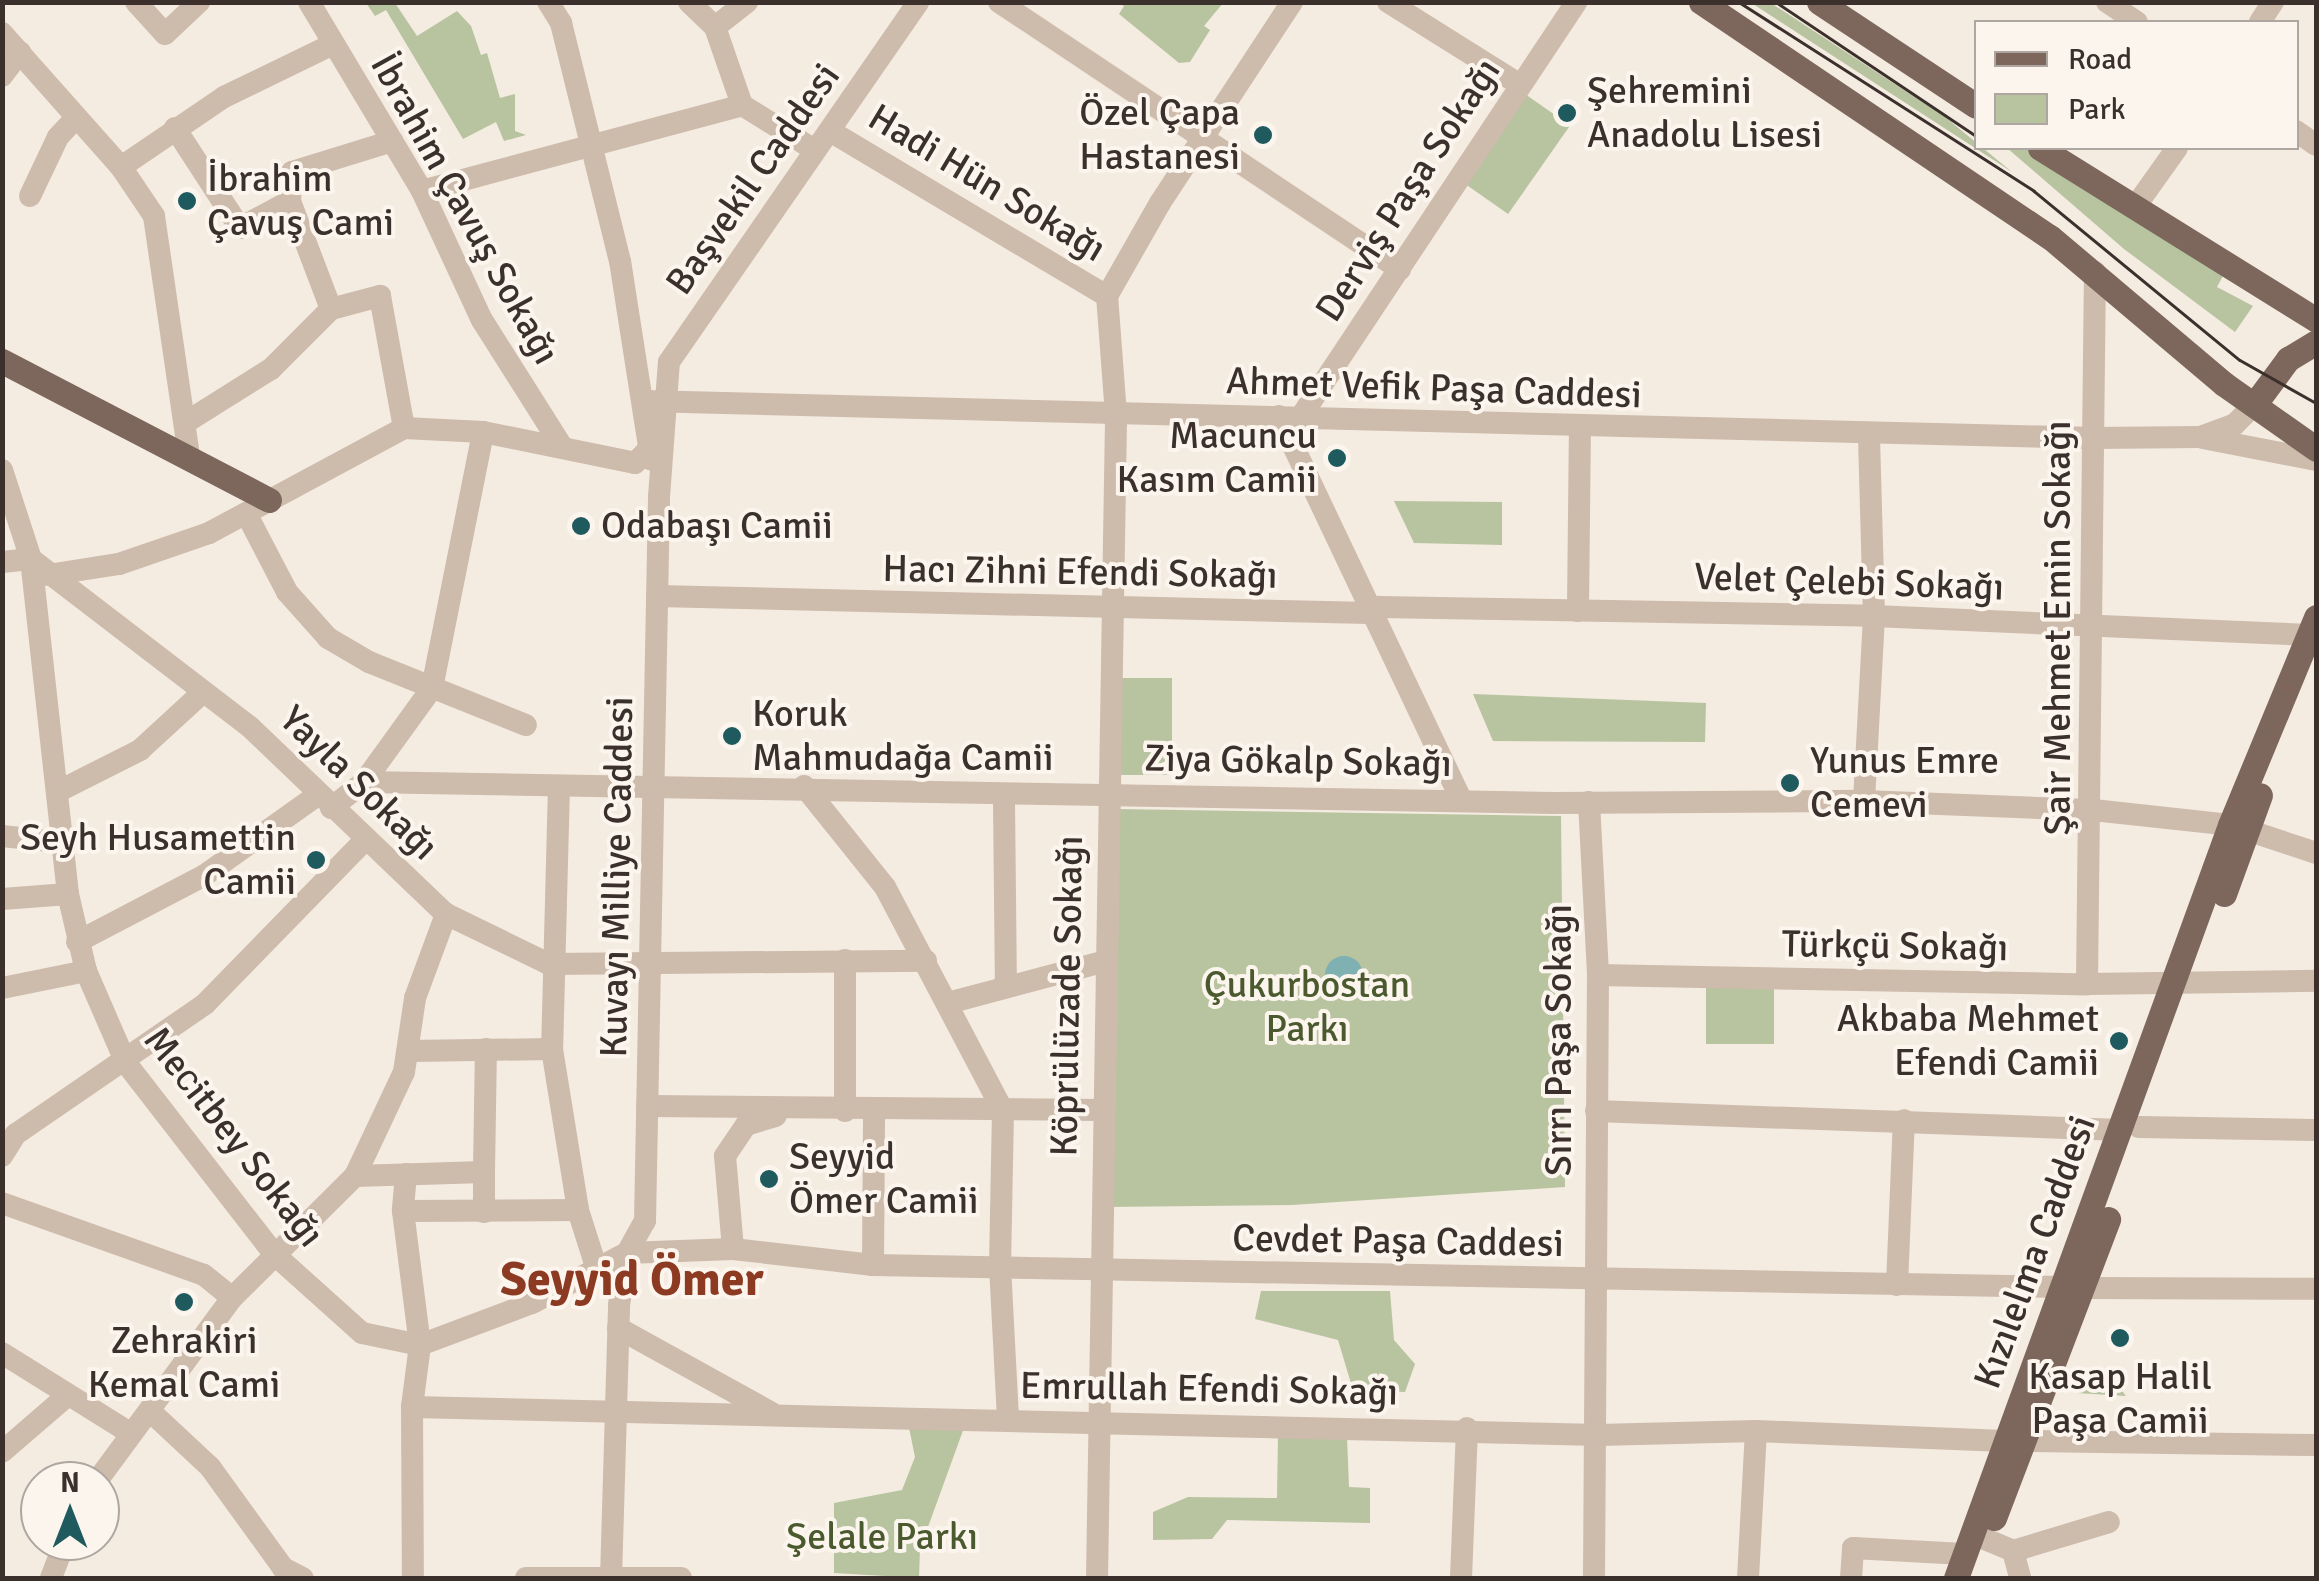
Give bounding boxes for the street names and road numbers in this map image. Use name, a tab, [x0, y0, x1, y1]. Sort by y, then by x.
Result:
street label: İbrahim Çavuş Sokağı	[361, 46, 569, 372]
street label: Derviş Paşa Sokağı	[1306, 50, 1510, 330]
street label: Başvekil Caddesi	[656, 55, 850, 303]
street label: Hadi Hün Sokağı	[860, 94, 1114, 272]
street label: Ahmet Vefik Paşa Caddesi	[1226, 358, 1642, 418]
street label: Şair Mehmet Emin Sokağı	[2035, 420, 2081, 836]
street label: Hacı Zihni Efendi Sokağı	[882, 546, 1278, 598]
street label: Velet Çelebi Sokağı	[1693, 554, 2005, 610]
street label: Yayla Sokağı	[270, 696, 448, 870]
street label: Kuvayı Milliye Caddesi	[591, 696, 643, 1058]
street label: Ziya Gökalp Sokağı	[1144, 736, 1452, 786]
street label: Köprülüzade Sokağı	[1041, 835, 1093, 1157]
street label: Sırrı Paşa Sokağı	[1536, 904, 1582, 1176]
street label: Türkçü Sokağı	[1781, 921, 2009, 971]
street label: Meсitbey Sokağı	[134, 1018, 334, 1256]
street label: Kızılelma Caddesi	[1964, 1109, 2106, 1395]
street label: Cevdet Paşa Caddesi	[1232, 1215, 1564, 1267]
street label: Emrullah Efendi Sokağı	[1019, 1363, 1399, 1415]

